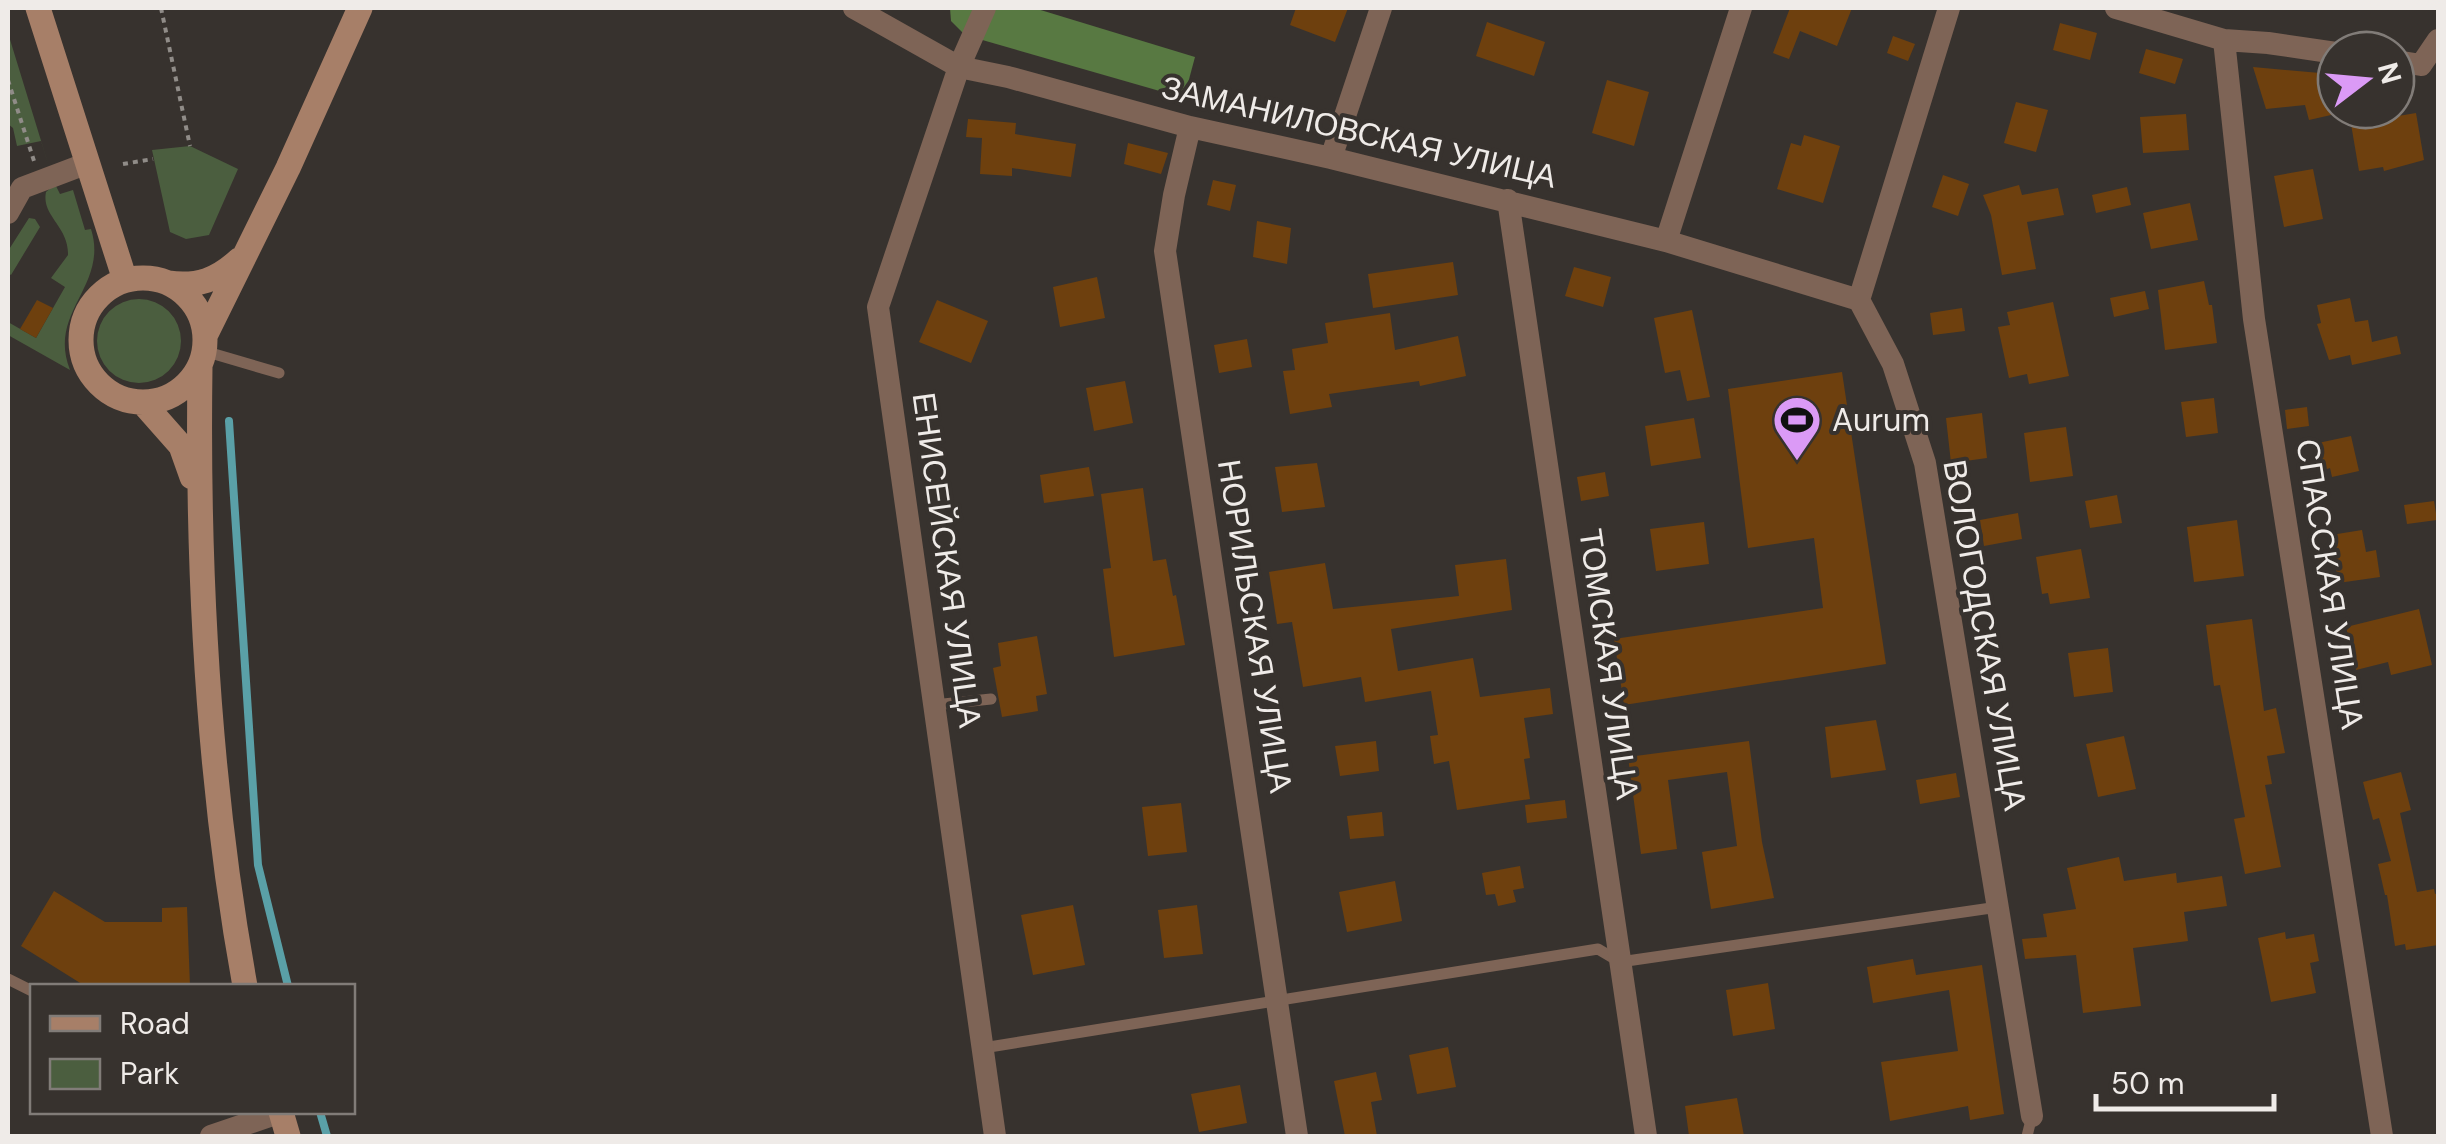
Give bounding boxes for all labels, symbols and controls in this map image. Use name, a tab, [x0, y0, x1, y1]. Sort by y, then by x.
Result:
north arrow	[2316, 30, 2416, 130]
text: N	[2369, 58, 2410, 88]
street label: ЗАМАНИЛОВСКАЯ УЛИЦА	[1157, 66, 1561, 198]
street label: ЕНИСЕЙСКАЯ УЛИЦА	[903, 390, 991, 731]
sports icon: Aurum	[1771, 394, 1823, 462]
place label: Aurum	[1832, 399, 1930, 441]
street label: СПАССКАЯ УЛИЦА	[2286, 436, 2374, 733]
street label: НОРИЛЬСКАЯ УЛИЦА	[1208, 456, 1302, 796]
street label: ВОЛОГОДСКАЯ УЛИЦА	[1933, 457, 2037, 814]
street label: ТОМСКАЯ УЛИЦА	[1569, 526, 1649, 803]
legend	[30, 984, 355, 1114]
text: Road	[120, 1004, 190, 1043]
scale bar	[2096, 1049, 2274, 1111]
text: Park	[120, 1054, 179, 1093]
text: 50 m	[2111, 1064, 2185, 1103]

